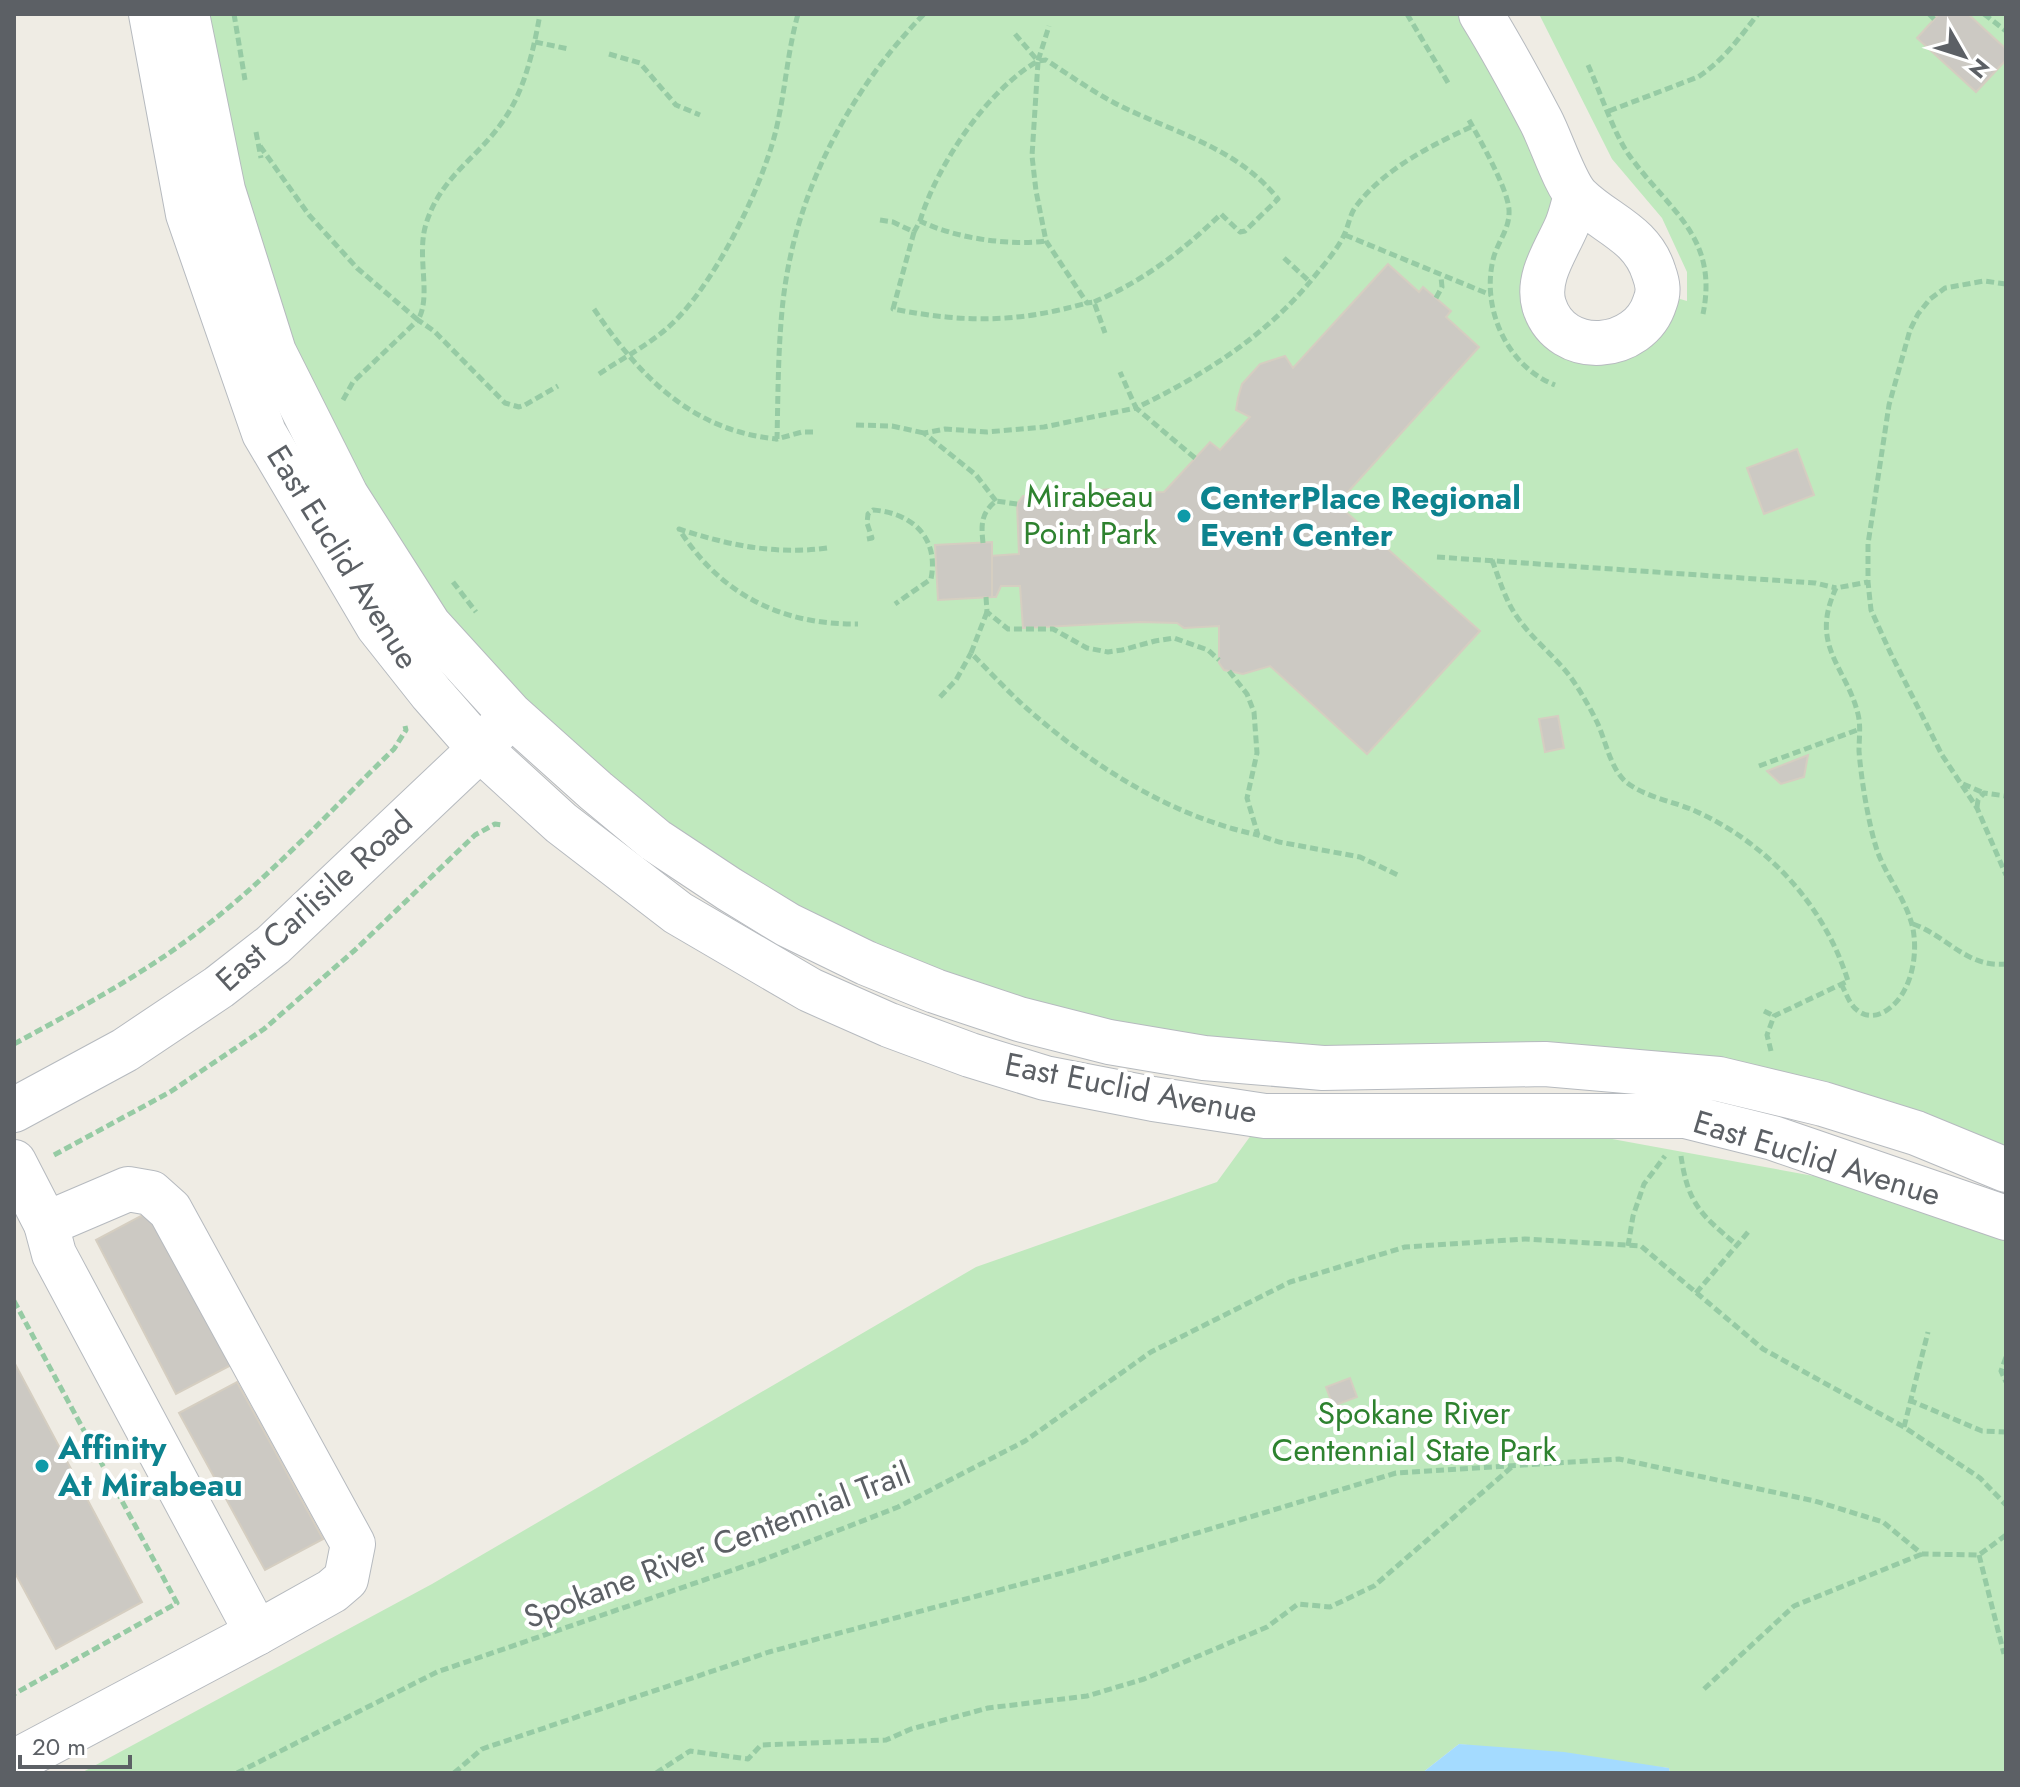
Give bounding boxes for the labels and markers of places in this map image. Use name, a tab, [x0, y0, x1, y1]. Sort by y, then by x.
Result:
place label: CenterPlace Regional Event Center	[1200, 475, 1521, 558]
marker: CenterPlace Regional Event Center	[1175, 507, 1193, 525]
place label: Affinity At Mirabeau	[57, 1425, 243, 1508]
marker: Affinity At Mirabeau	[33, 1457, 51, 1475]

